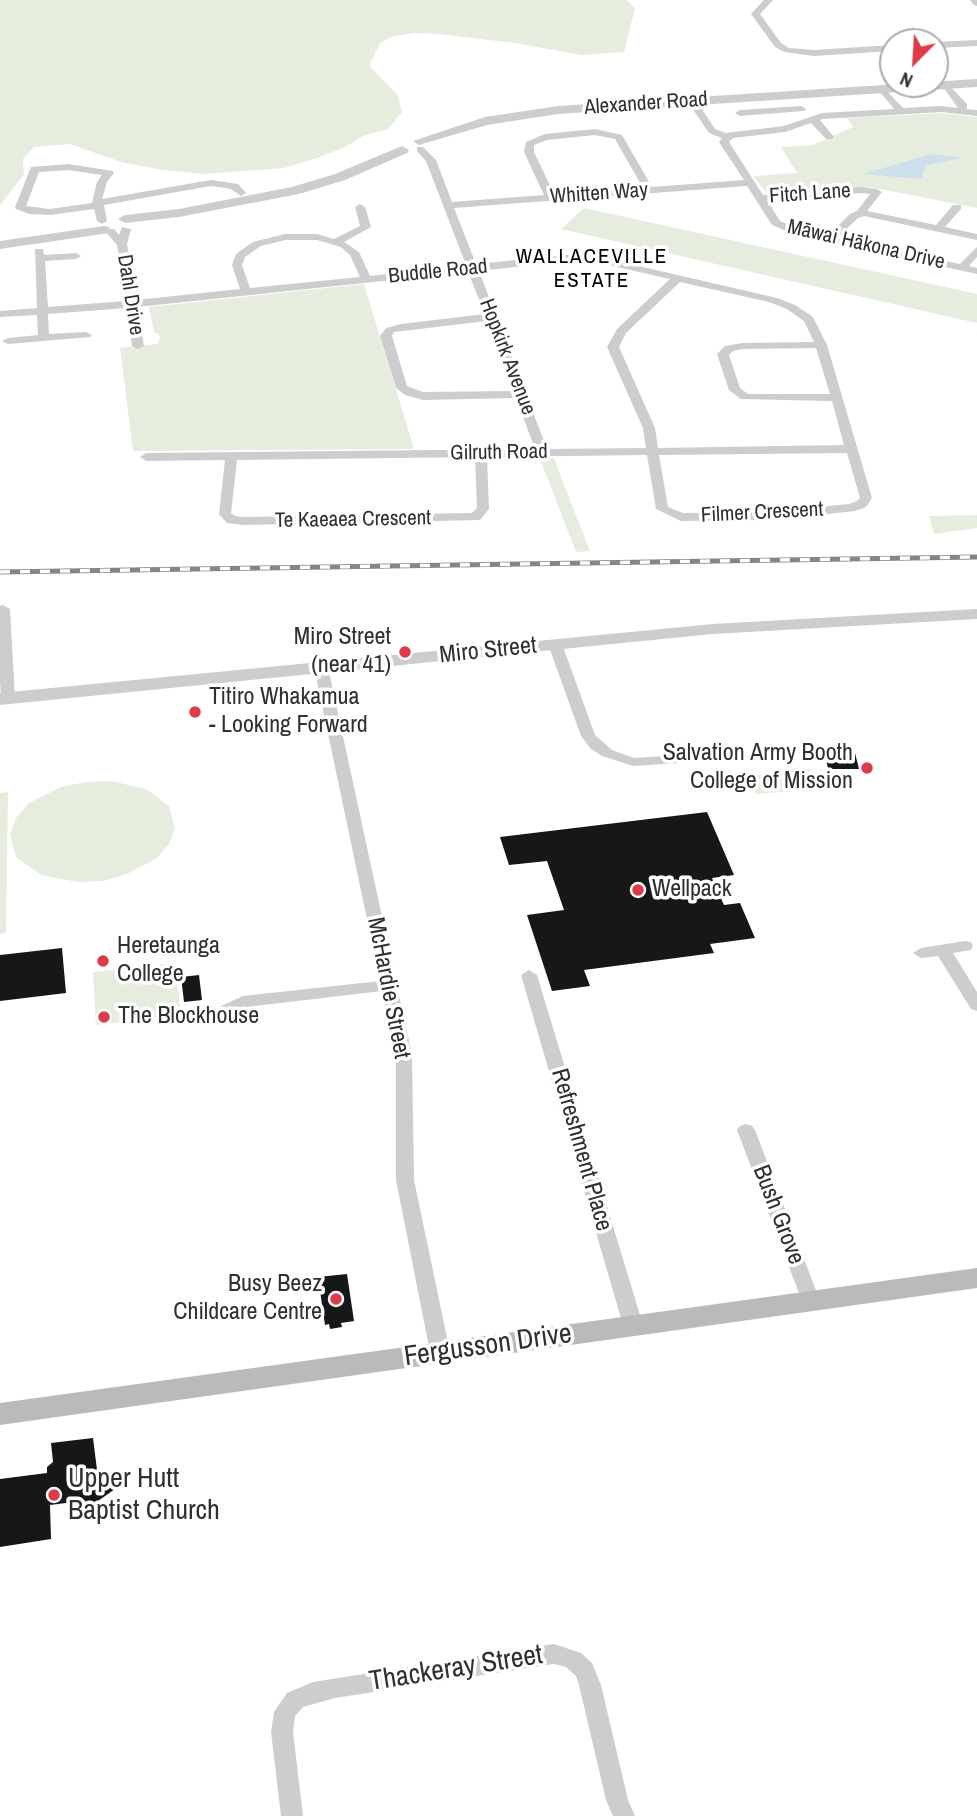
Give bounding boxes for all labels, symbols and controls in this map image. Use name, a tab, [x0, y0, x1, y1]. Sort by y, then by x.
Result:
north arrow	[879, 28, 949, 98]
text: N	[896, 66, 917, 95]
street label: Alexander Road	[584, 87, 708, 121]
street label: Whitten Way	[549, 178, 649, 210]
street label: Fitch Lane	[769, 179, 851, 209]
street label: Māwai Hākona Drive	[785, 215, 947, 275]
district label: WALLACEVILLE ESTATE	[517, 244, 667, 294]
street label: Dahl Drive	[111, 253, 149, 337]
street label: Buddle Road	[387, 254, 489, 290]
street label: Hopkirk Avenue	[473, 295, 541, 419]
street label: Gilruth Road	[450, 440, 548, 466]
street label: Filmer Crescent	[700, 497, 824, 529]
street label: Te Kaeaea Crescent	[275, 506, 431, 534]
place label: Miro Street (near 41)	[294, 624, 391, 680]
street label: Miro Street	[438, 632, 538, 670]
marker: Miro Street (near 41)	[397, 644, 413, 660]
place label: Titiro Whakamua - Looking Forward	[209, 684, 368, 740]
marker: Titiro Whakamua - Looking Forward	[187, 704, 203, 720]
place label: Salvation Army Booth College of Mission	[663, 740, 853, 796]
marker: Salvation Army Booth College of Mission	[859, 760, 875, 776]
place label: Wellpack	[652, 876, 731, 904]
marker: Wellpack	[630, 882, 646, 898]
street label: McHardie Street	[360, 915, 416, 1061]
place label: Heretaunga College	[117, 933, 220, 989]
marker: Heretaunga College	[95, 953, 111, 969]
place label: The Blockhouse	[118, 1003, 259, 1031]
marker: The Blockhouse	[96, 1009, 112, 1025]
street label: Refreshment Place	[544, 1066, 618, 1234]
street label: Bush Grove	[746, 1161, 810, 1269]
place label: Busy Beez Childcare Centre	[173, 1271, 322, 1327]
marker: Busy Beez Childcare Centre	[328, 1291, 344, 1307]
street label: Fergusson Drive	[402, 1318, 574, 1374]
place label: Upper Hutt Baptist Church	[68, 1462, 220, 1528]
marker: Upper Hutt Baptist Church	[46, 1487, 62, 1503]
street label: Thackeray Street	[367, 1639, 545, 1699]

